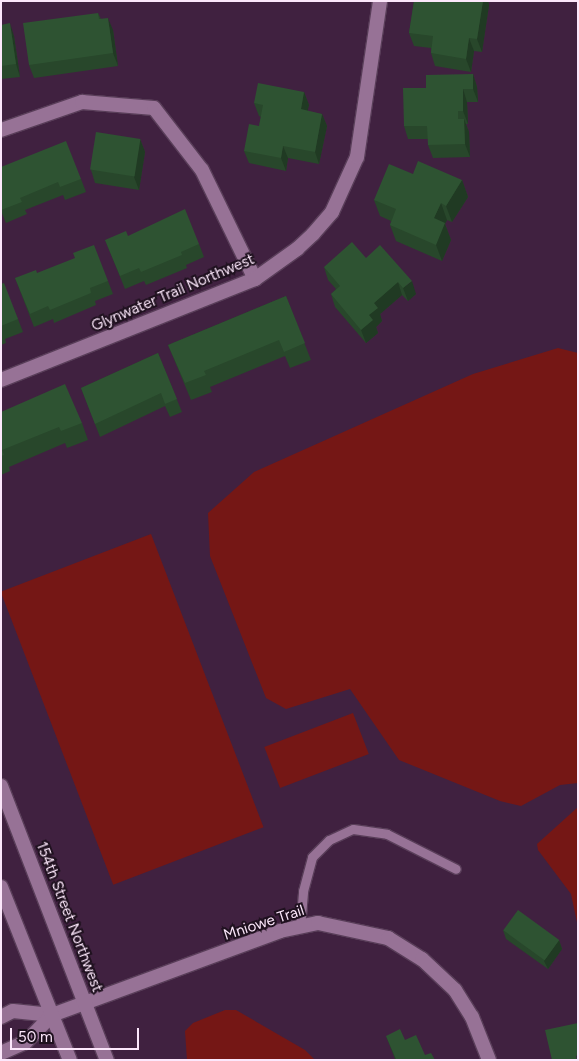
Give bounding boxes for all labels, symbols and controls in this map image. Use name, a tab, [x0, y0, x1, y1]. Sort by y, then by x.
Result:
street label: Glynwater Trail Northwest	[89, 250, 257, 336]
street label: 154th Street Northwest	[32, 839, 106, 995]
street label: Mniowe Trail	[221, 902, 307, 944]
scale bar	[12, 1018, 141, 1050]
text: 50 m	[18, 1028, 53, 1046]

